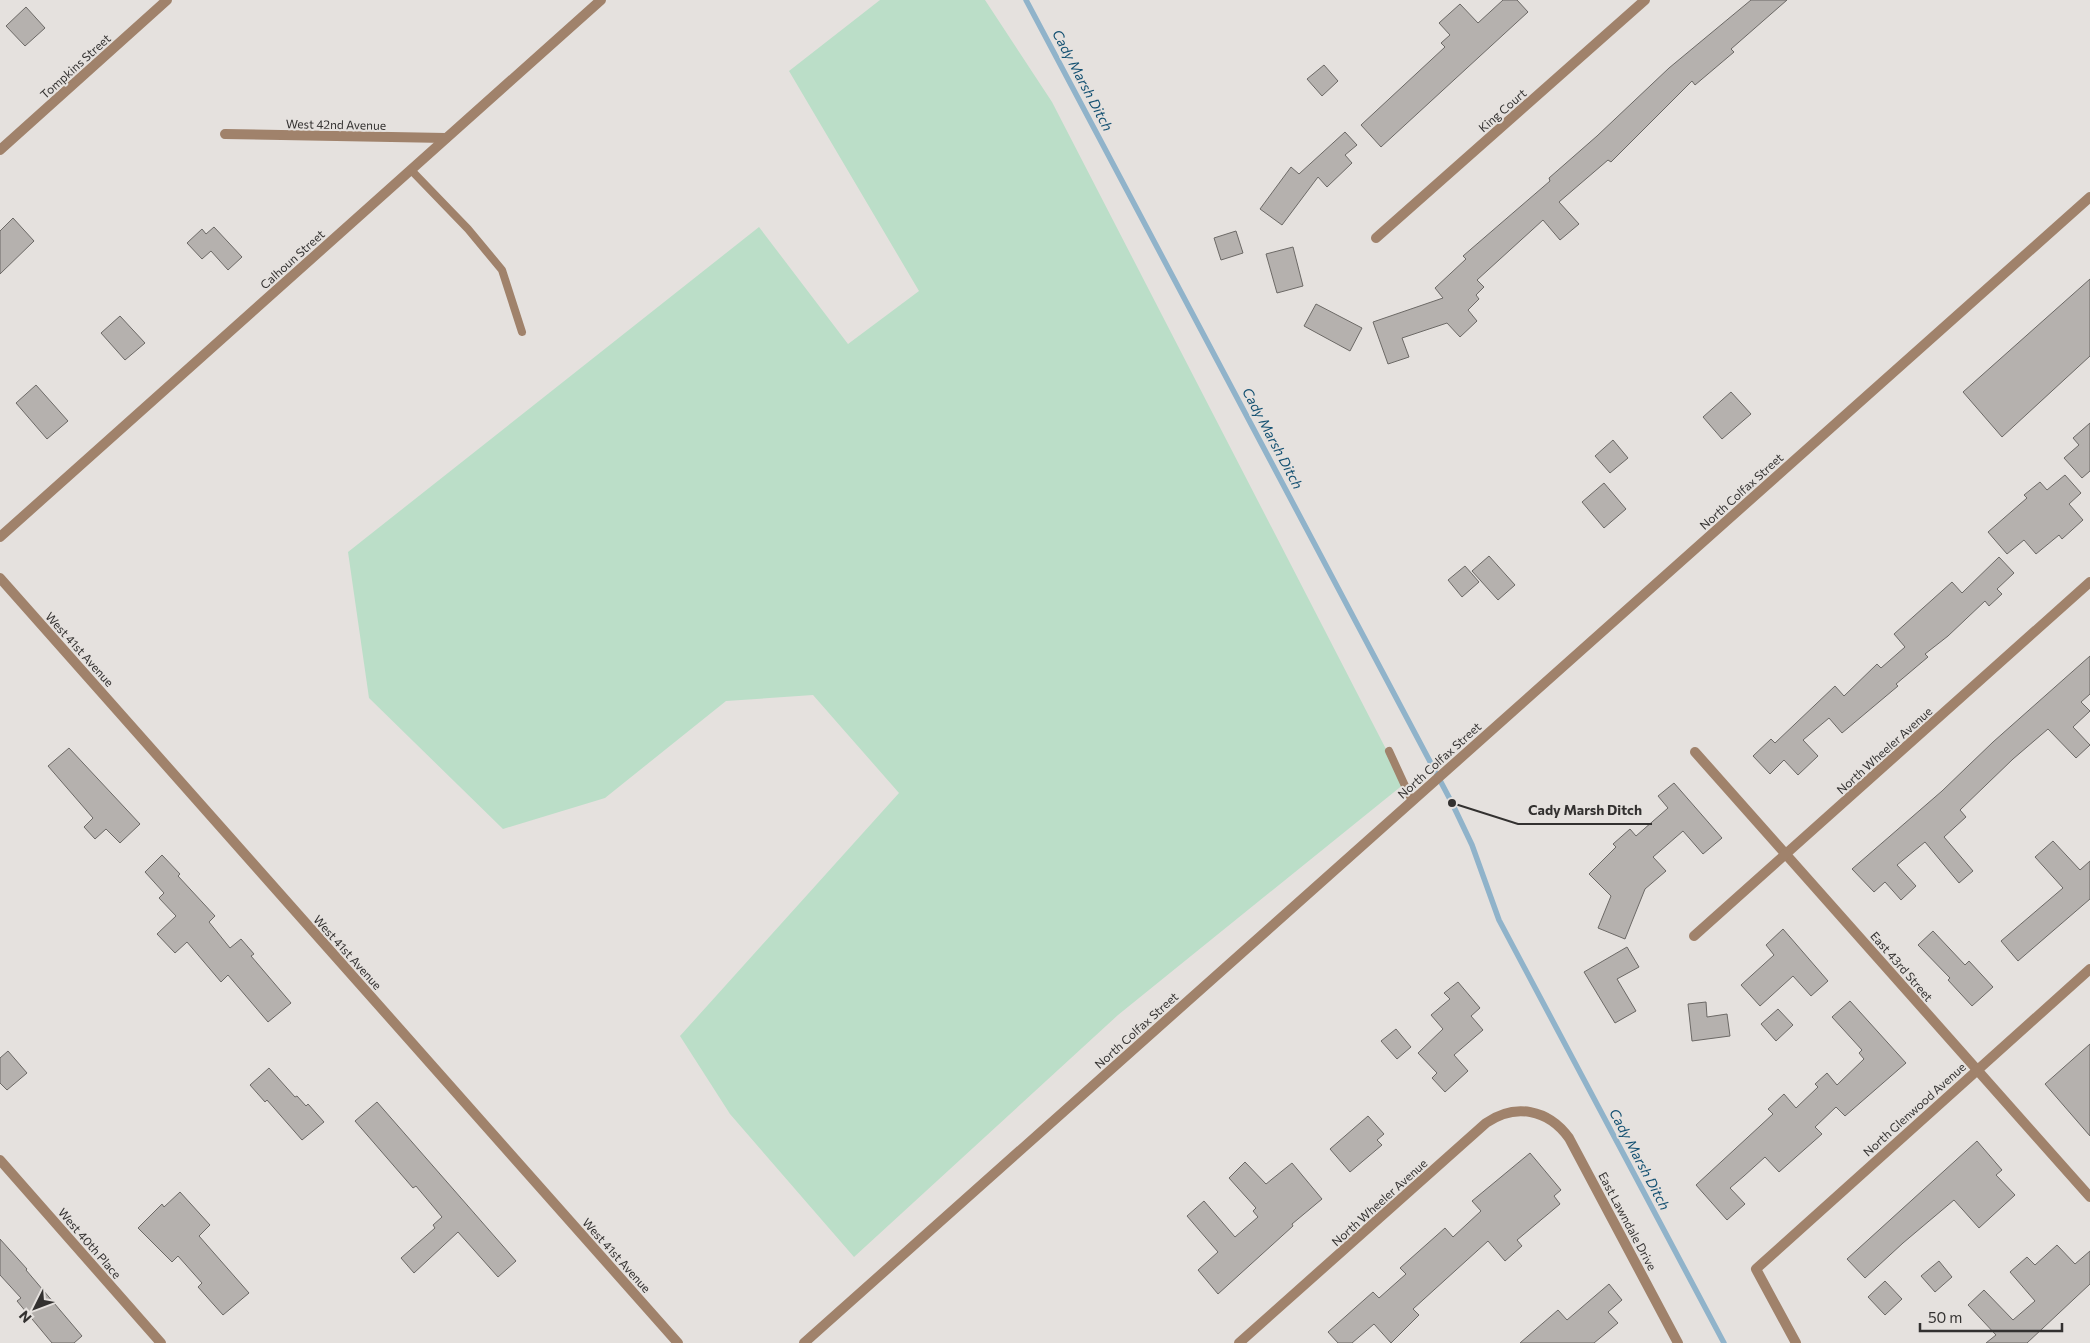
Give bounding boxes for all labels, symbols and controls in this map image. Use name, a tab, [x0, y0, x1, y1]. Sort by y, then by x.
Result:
water label: Cady Marsh Ditch	[1049, 26, 1117, 134]
street label: Tompkins Street	[37, 31, 113, 101]
street label: King Court	[1475, 85, 1529, 135]
street label: West 42nd Avenue	[286, 116, 386, 132]
street label: Calhoun Street	[257, 227, 327, 291]
water label: Cady Marsh Ditch	[1239, 384, 1307, 492]
street label: North Colfax Street	[1697, 450, 1786, 532]
street label: West 41st Avenue	[43, 609, 117, 689]
street label: North Wheeler Avenue	[1833, 704, 1935, 796]
street label: North Colfax Street	[1395, 719, 1484, 801]
callout: Cady Marsh Ditch	[1518, 795, 1652, 824]
text: Cady Marsh Ditch	[1528, 801, 1642, 818]
street label: West 41st Avenue	[311, 912, 385, 992]
street label: East 43rd Street	[1868, 928, 1936, 1004]
street label: North Colfax Street	[1092, 989, 1181, 1071]
street label: North Glenwood Avenue	[1860, 1059, 1968, 1159]
water label: Cady Marsh Ditch	[1606, 1105, 1674, 1213]
street label: North Wheeler Avenue	[1328, 1156, 1430, 1248]
street label: East Lawndale Drive	[1596, 1169, 1660, 1273]
street label: West 40th Place	[56, 1205, 124, 1281]
street label: West 41st Avenue	[580, 1215, 654, 1295]
north arrow	[10, 1283, 60, 1333]
scale bar	[1920, 1300, 2062, 1332]
text: N	[15, 1307, 35, 1327]
text: 50 m	[1928, 1308, 1962, 1326]

